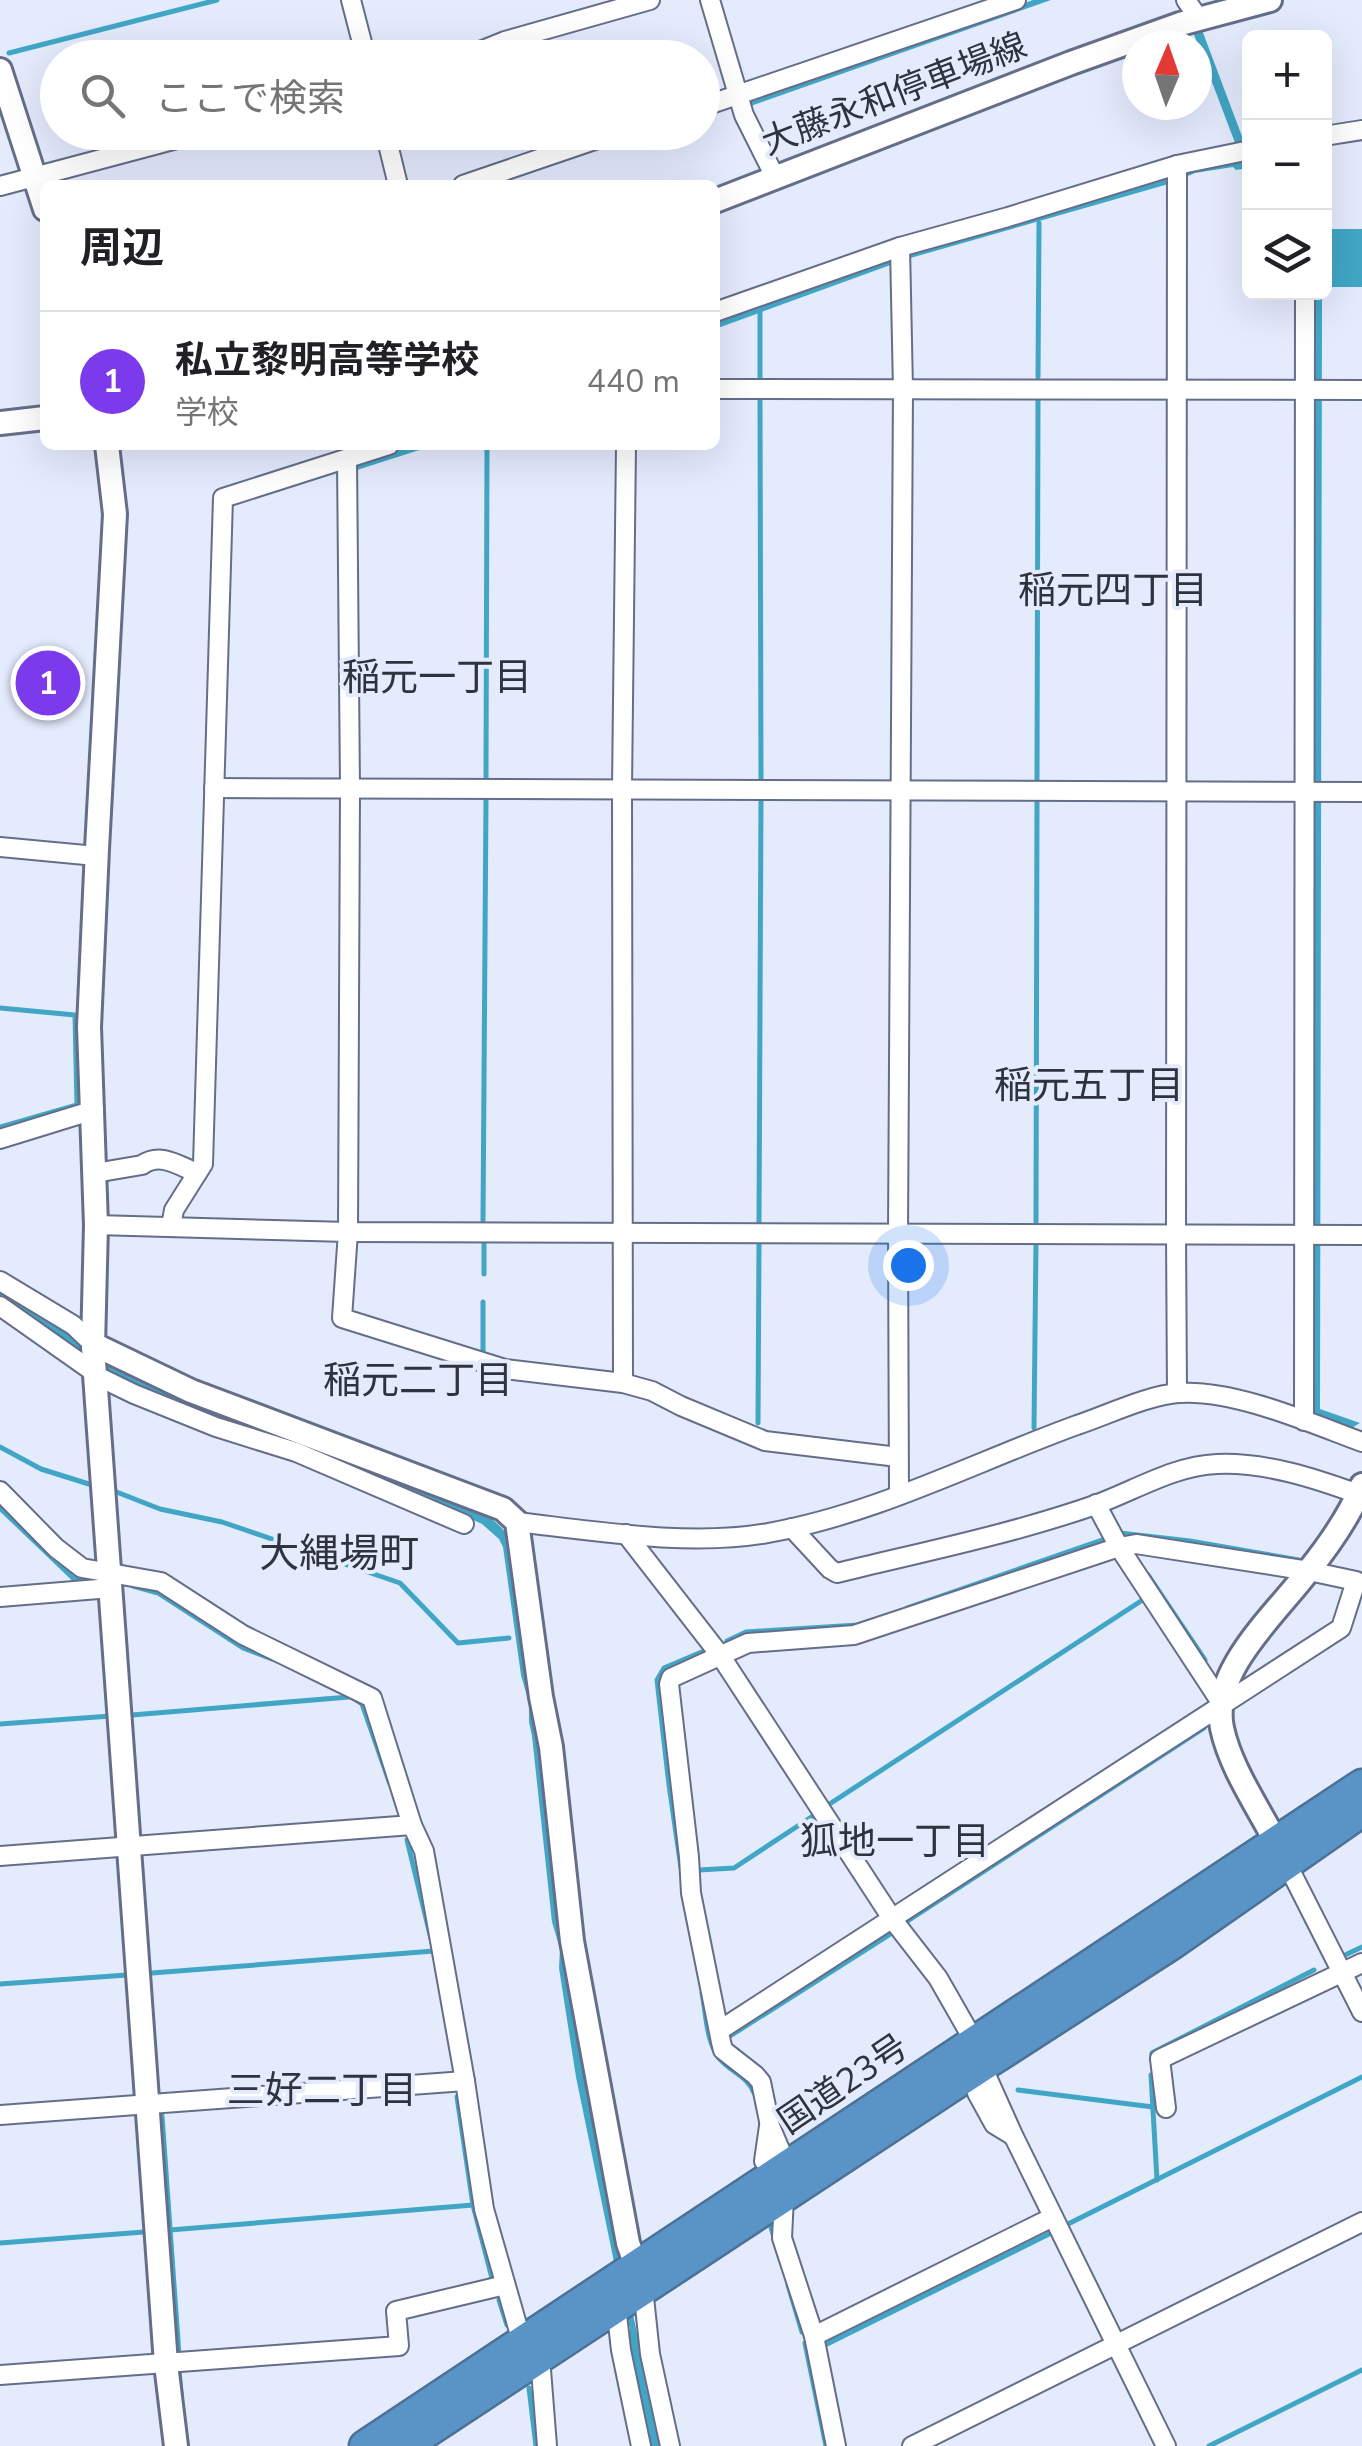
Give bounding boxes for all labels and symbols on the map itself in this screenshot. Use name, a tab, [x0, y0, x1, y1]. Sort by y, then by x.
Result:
street label: 大藤永和停車場線	[755, 22, 1033, 166]
north arrow	[1122, 30, 1212, 120]
district label: 稲元四丁目	[1018, 565, 1208, 616]
pin: 1	[15, 646, 80, 720]
district label: 稲元一丁目	[342, 652, 532, 703]
district label: 稲元五丁目	[994, 1060, 1184, 1111]
your location	[883, 1240, 934, 1291]
district label: 稲元二丁目	[323, 1355, 513, 1406]
district label: 大縄場町	[259, 1527, 419, 1581]
district label: 狐地一丁目	[800, 1816, 990, 1867]
street label: 国道23号	[769, 2023, 917, 2145]
district label: 三好二丁目	[227, 2065, 417, 2116]

